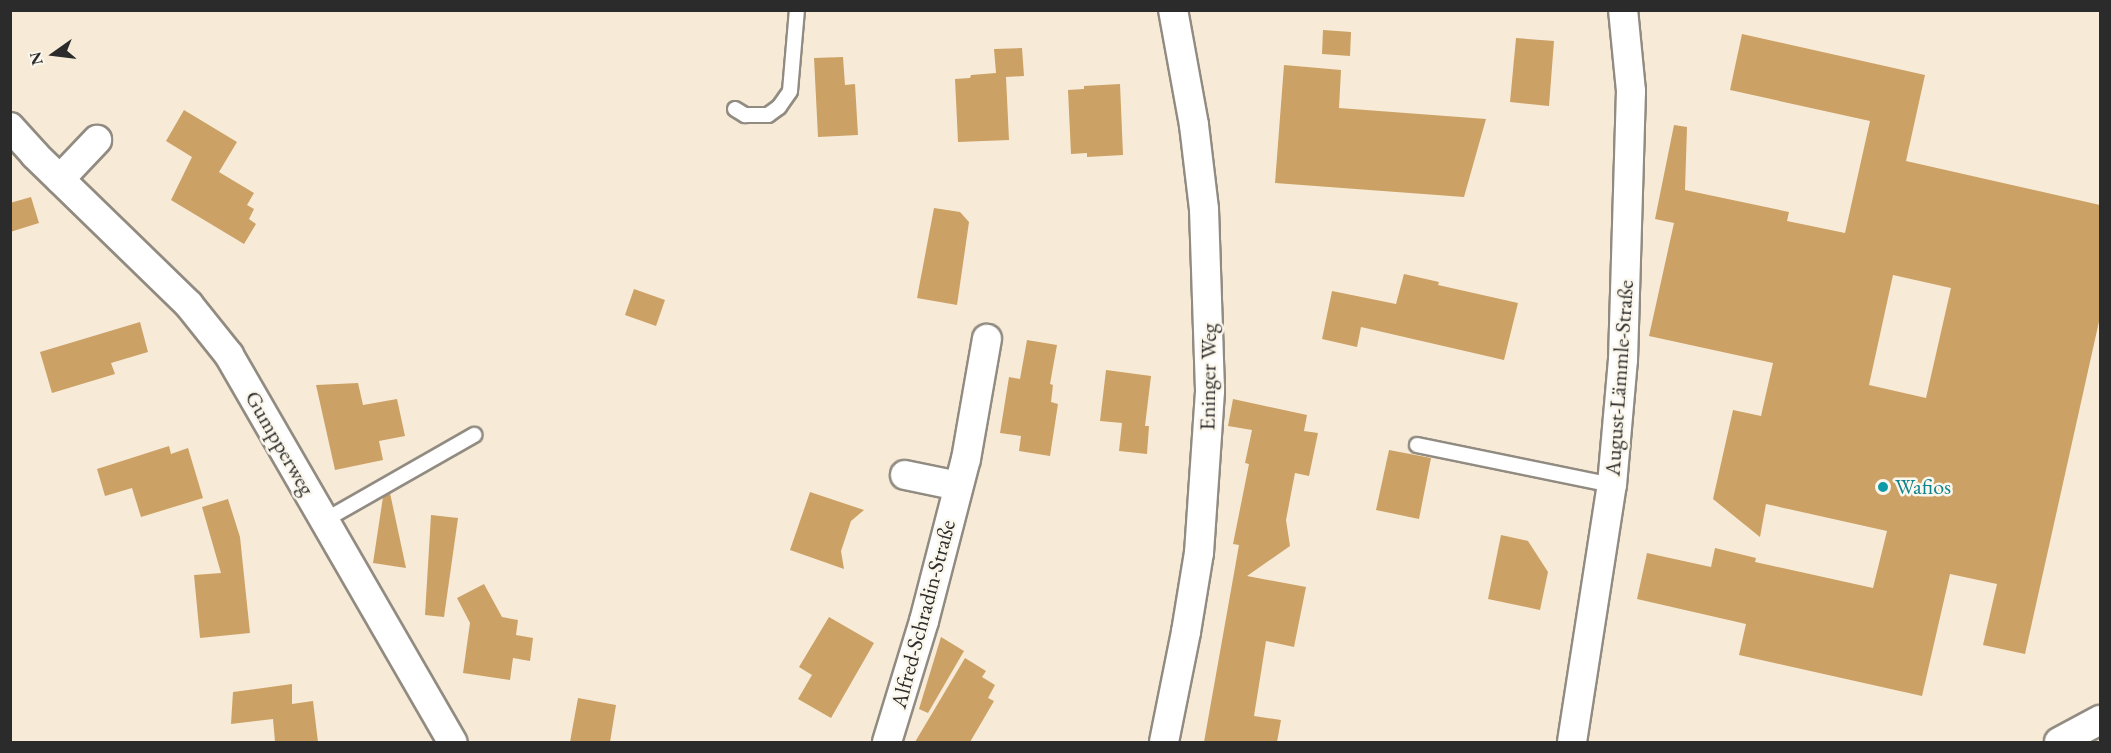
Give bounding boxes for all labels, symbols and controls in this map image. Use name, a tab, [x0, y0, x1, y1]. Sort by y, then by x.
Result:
north arrow	[24, 24, 84, 84]
text: N	[24, 50, 48, 67]
street label: August-Lämmle-Straße	[1599, 279, 1639, 477]
street label: Eninger Weg	[1194, 323, 1222, 431]
street label: Gumpperweg	[240, 386, 320, 500]
place label: Wafios	[1895, 474, 1951, 500]
marker: Wafios	[1876, 480, 1890, 494]
street label: Alfred-Schradin-Straße	[885, 517, 961, 711]

